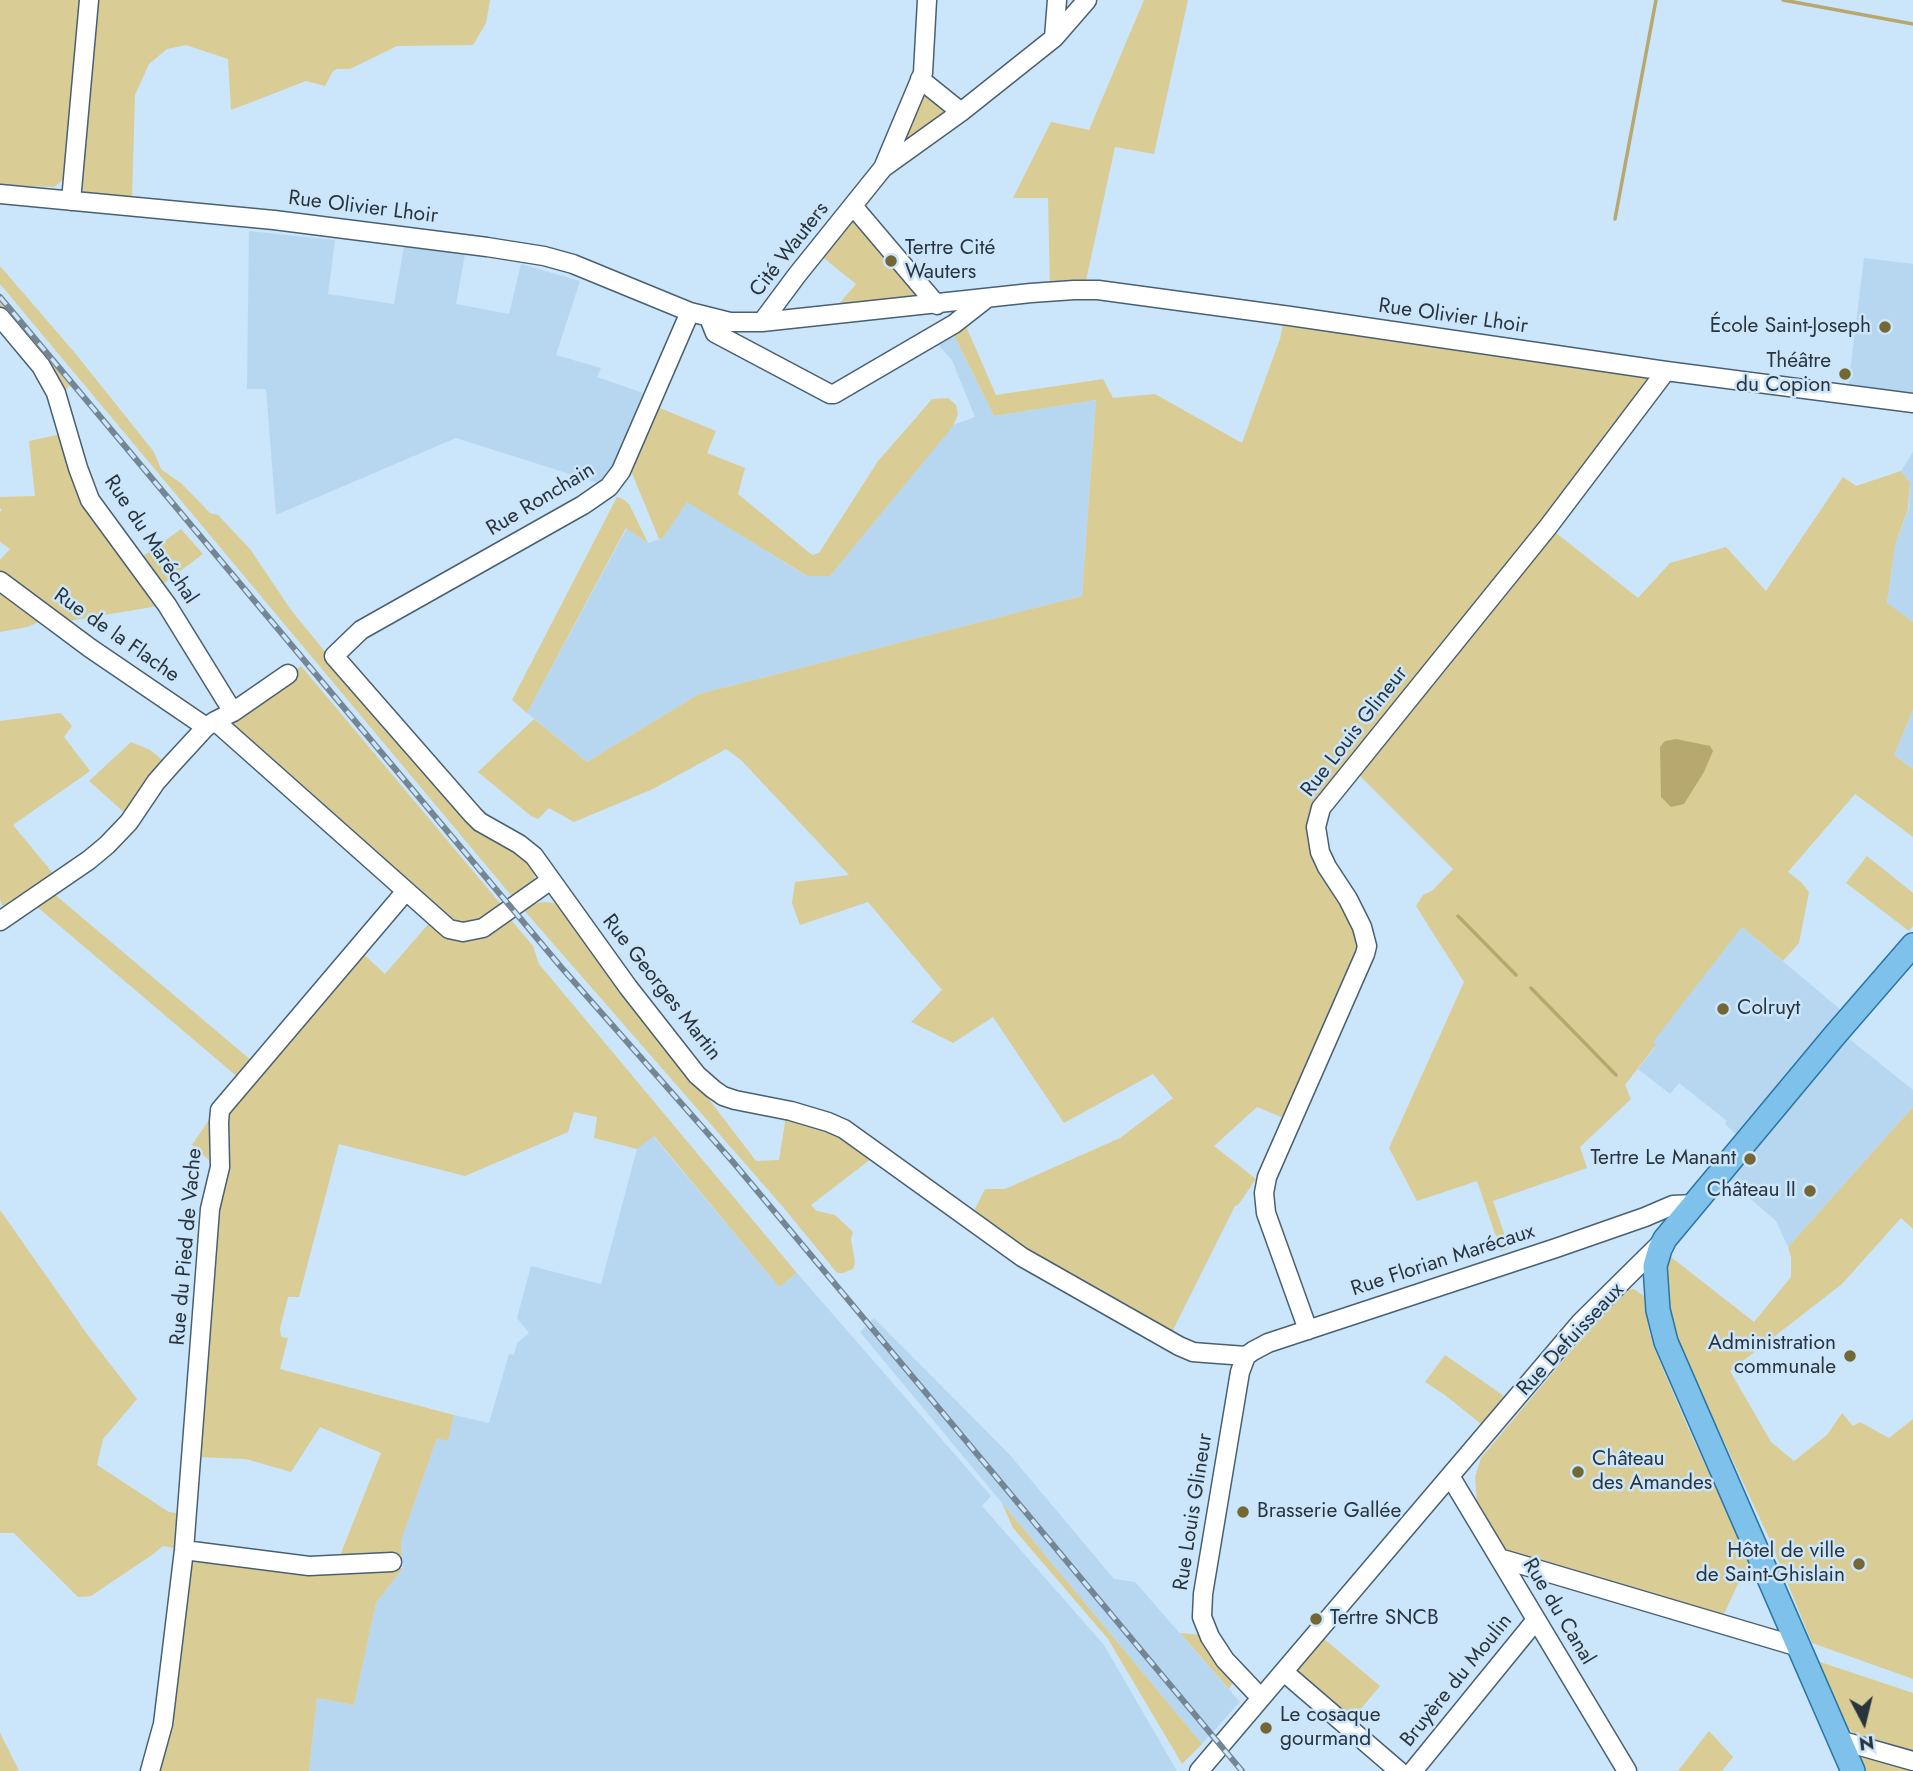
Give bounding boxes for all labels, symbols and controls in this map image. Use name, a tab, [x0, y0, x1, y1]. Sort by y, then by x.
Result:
street label: Rue Olivier Lhoir	[287, 186, 439, 230]
street label: Cité Wauters	[745, 198, 835, 302]
place label: Tertre Cité Wauters	[905, 236, 995, 286]
marker: Tertre Cité Wauters	[883, 253, 899, 269]
street label: Rue Olivier Lhoir	[1377, 294, 1529, 340]
place label: École Saint-Joseph	[1710, 314, 1871, 340]
marker: École Saint-Joseph	[1877, 319, 1893, 335]
place label: Théâtre du Copion	[1736, 349, 1831, 399]
marker: Théâtre du Copion	[1837, 366, 1853, 382]
street label: Rue Ronchain	[482, 458, 600, 542]
street label: Rue du Maréchal	[98, 471, 202, 609]
street label: Rue de la Flache	[48, 583, 184, 689]
street label: Rue Louis Glineur	[1296, 662, 1414, 802]
street label: Rue Georges Martin	[596, 910, 726, 1066]
place label: Colruyt	[1737, 996, 1800, 1022]
marker: Colruyt	[1715, 1001, 1731, 1017]
place label: Tertre Le Manant	[1590, 1146, 1736, 1172]
street label: Rue du Pied de Vache	[166, 1147, 208, 1347]
marker: Tertre Le Manant	[1742, 1151, 1758, 1167]
place label: Château II	[1707, 1178, 1796, 1204]
marker: Château II	[1802, 1183, 1818, 1199]
street label: Rue Florian Marécaux	[1348, 1219, 1538, 1303]
street label: Rue Defuisseaux	[1512, 1278, 1630, 1402]
place label: Administration communale	[1708, 1331, 1836, 1381]
marker: Administration communale	[1842, 1348, 1858, 1364]
street label: Rue Louis Glineur	[1169, 1432, 1219, 1592]
place label: Château des Amandes	[1592, 1447, 1712, 1497]
marker: Château des Amandes	[1570, 1464, 1586, 1480]
place label: Brasserie Gallée	[1257, 1499, 1401, 1525]
marker: Brasserie Gallée	[1235, 1504, 1251, 1520]
place label: Hôtel de ville de Saint-Ghislain	[1696, 1539, 1845, 1589]
street label: Rue du Canal	[1516, 1554, 1600, 1670]
marker: Hôtel de ville de Saint-Ghislain	[1851, 1556, 1867, 1572]
place label: Tertre SNCB	[1330, 1606, 1439, 1632]
street label: Bruyère du Moulin	[1396, 1609, 1518, 1753]
marker: Tertre SNCB	[1308, 1611, 1324, 1627]
north arrow	[1829, 1687, 1899, 1757]
place label: Le cosaque gourmand	[1280, 1703, 1380, 1753]
marker: Le cosaque gourmand	[1258, 1720, 1274, 1736]
text: N	[1857, 1729, 1876, 1758]

